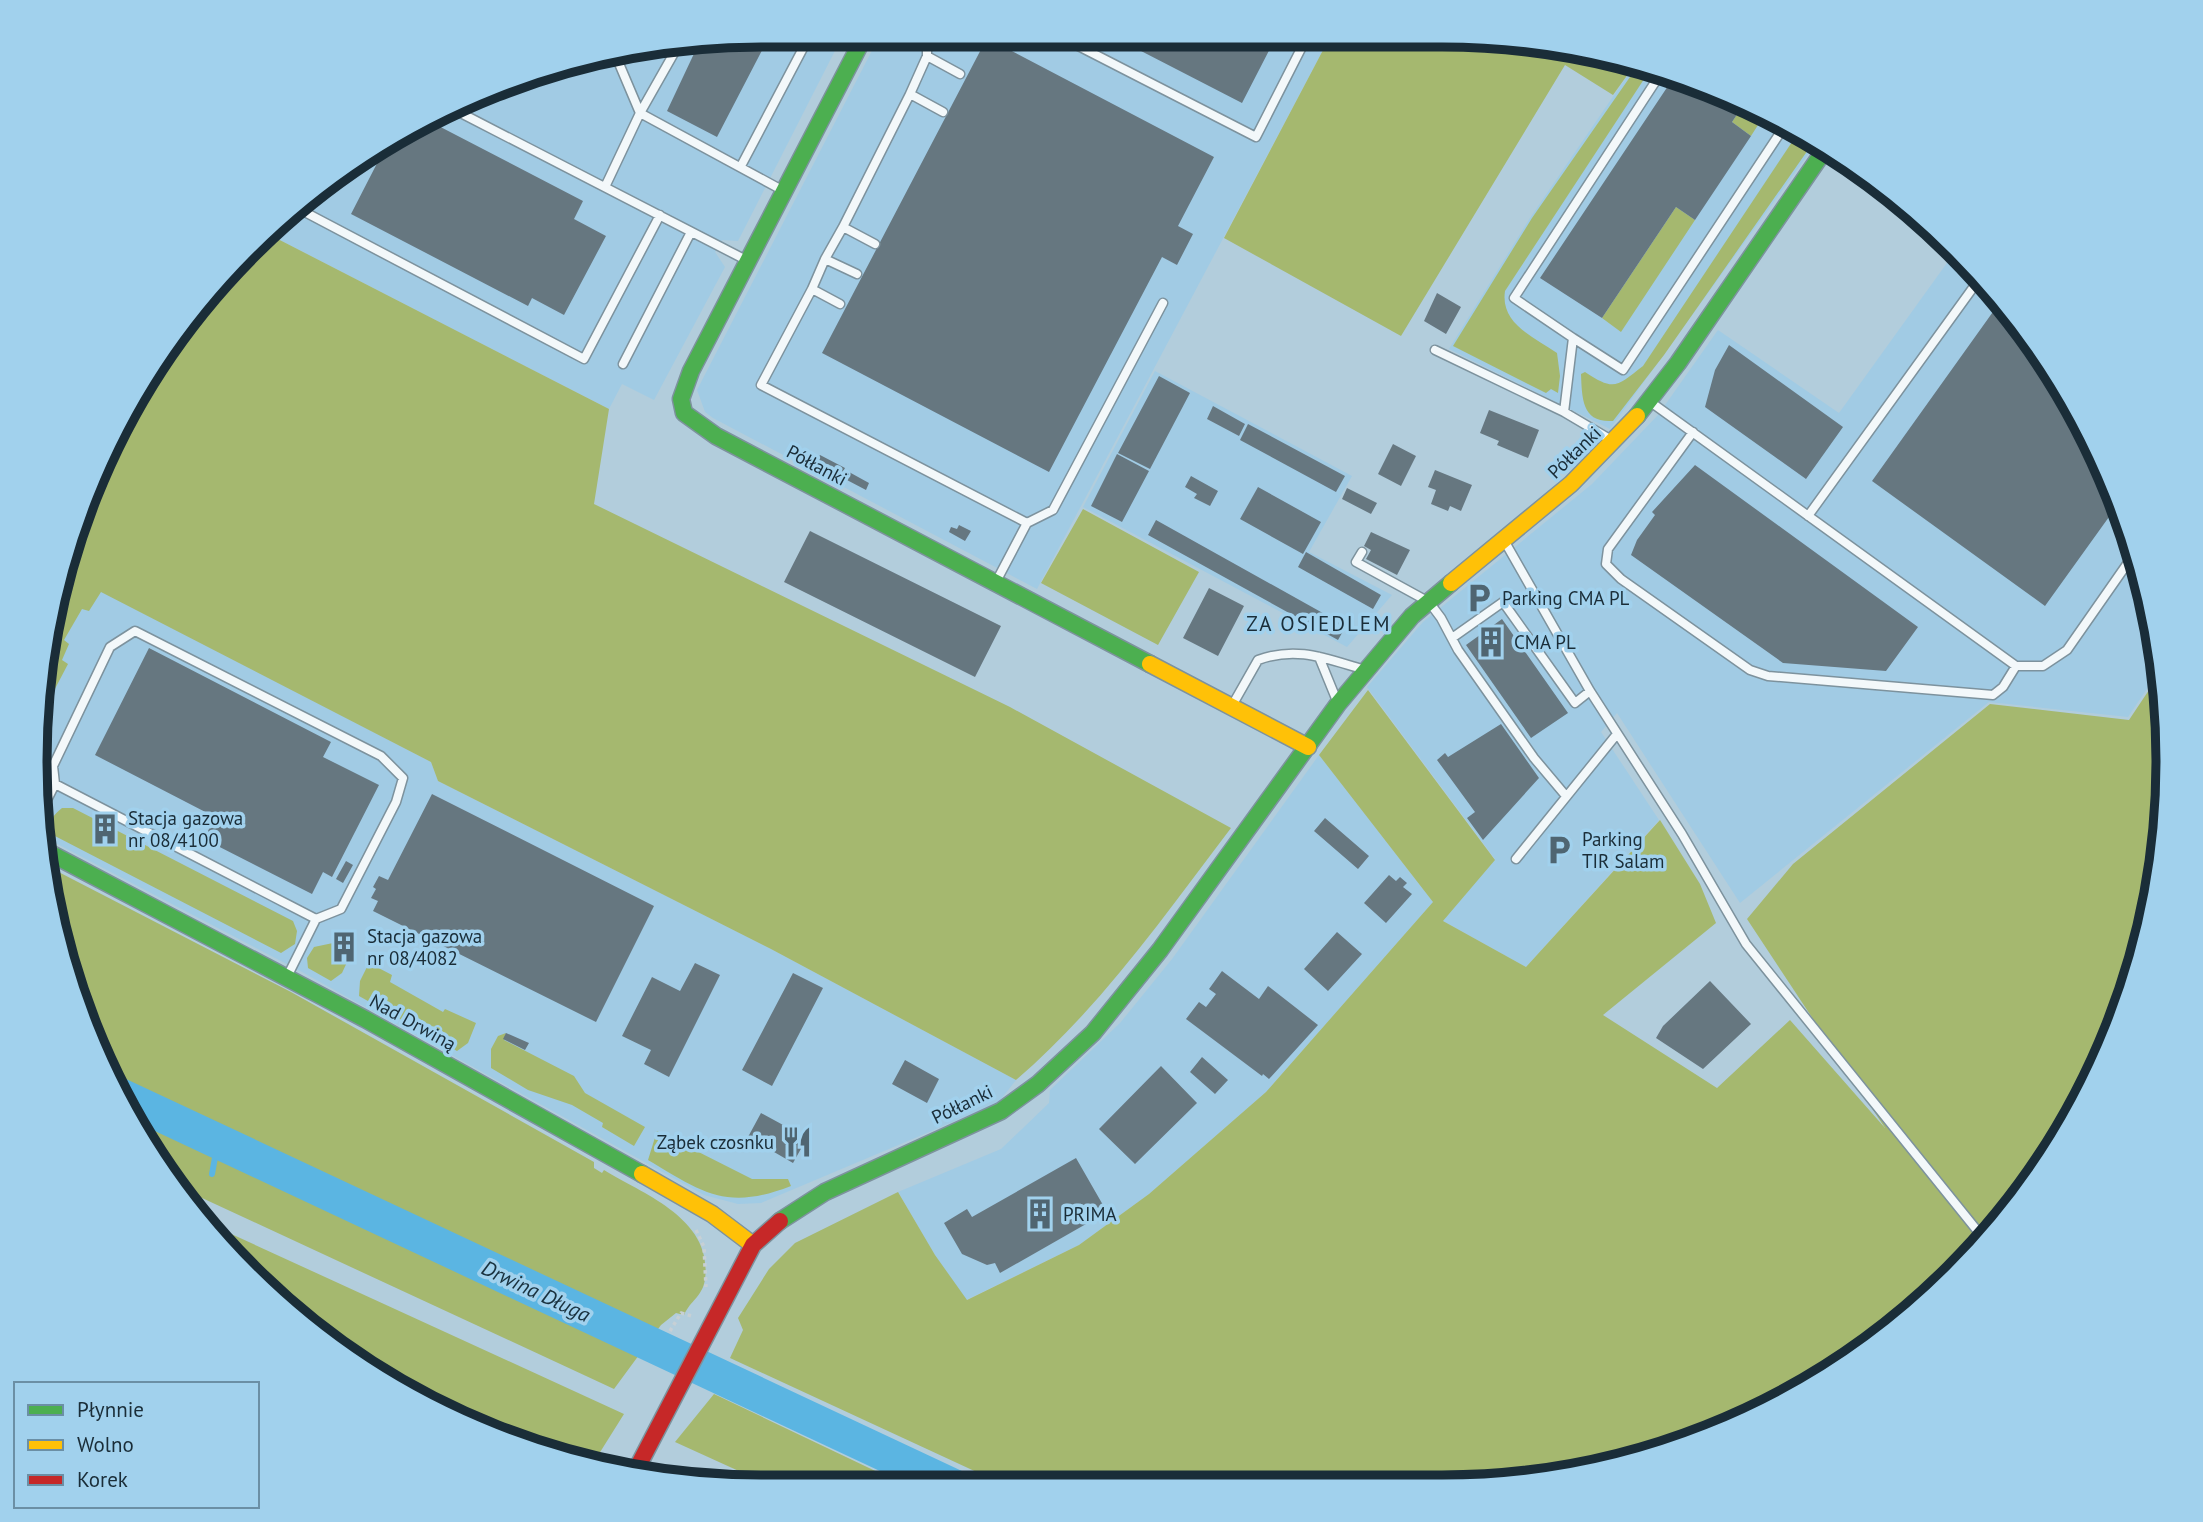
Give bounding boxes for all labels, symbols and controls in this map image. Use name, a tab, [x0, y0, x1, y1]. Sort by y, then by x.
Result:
street label: Półłanki	[1542, 421, 1606, 483]
street label: Półłanki	[783, 439, 851, 491]
parking icon: Parking CMA PL	[1462, 581, 1496, 615]
place label: Parking CMA PL	[1502, 586, 1630, 610]
district label: ZA OSIEDLEM	[1246, 610, 1392, 637]
building icon: CMA PL	[1474, 625, 1508, 659]
place label: CMA PL	[1514, 630, 1576, 654]
place label: Stacja gazowa nr 08/4100	[128, 806, 243, 852]
building icon: Stacja gazowa nr 08/4100	[88, 812, 122, 846]
place label: Parking TIR Salam	[1582, 827, 1664, 873]
parking icon: Parking TIR Salam	[1542, 833, 1576, 867]
place label: Stacja gazowa nr 08/4082	[367, 924, 482, 970]
building icon: Stacja gazowa nr 08/4082	[327, 930, 361, 964]
street label: Nad Drwiną	[366, 988, 460, 1056]
street label: Półłanki	[927, 1079, 997, 1129]
restaurant icon: Ząbek czosnku	[780, 1125, 814, 1159]
place label: Ząbek czosnku	[657, 1130, 774, 1154]
building icon: PRIMA	[1023, 1197, 1057, 1231]
place label: PRIMA	[1063, 1202, 1117, 1226]
water label: Drwina Długa	[477, 1254, 595, 1328]
legend	[14, 1382, 259, 1508]
text: Płynnie	[77, 1396, 144, 1423]
text: Wolno	[77, 1431, 134, 1458]
text: Korek	[77, 1466, 128, 1493]

